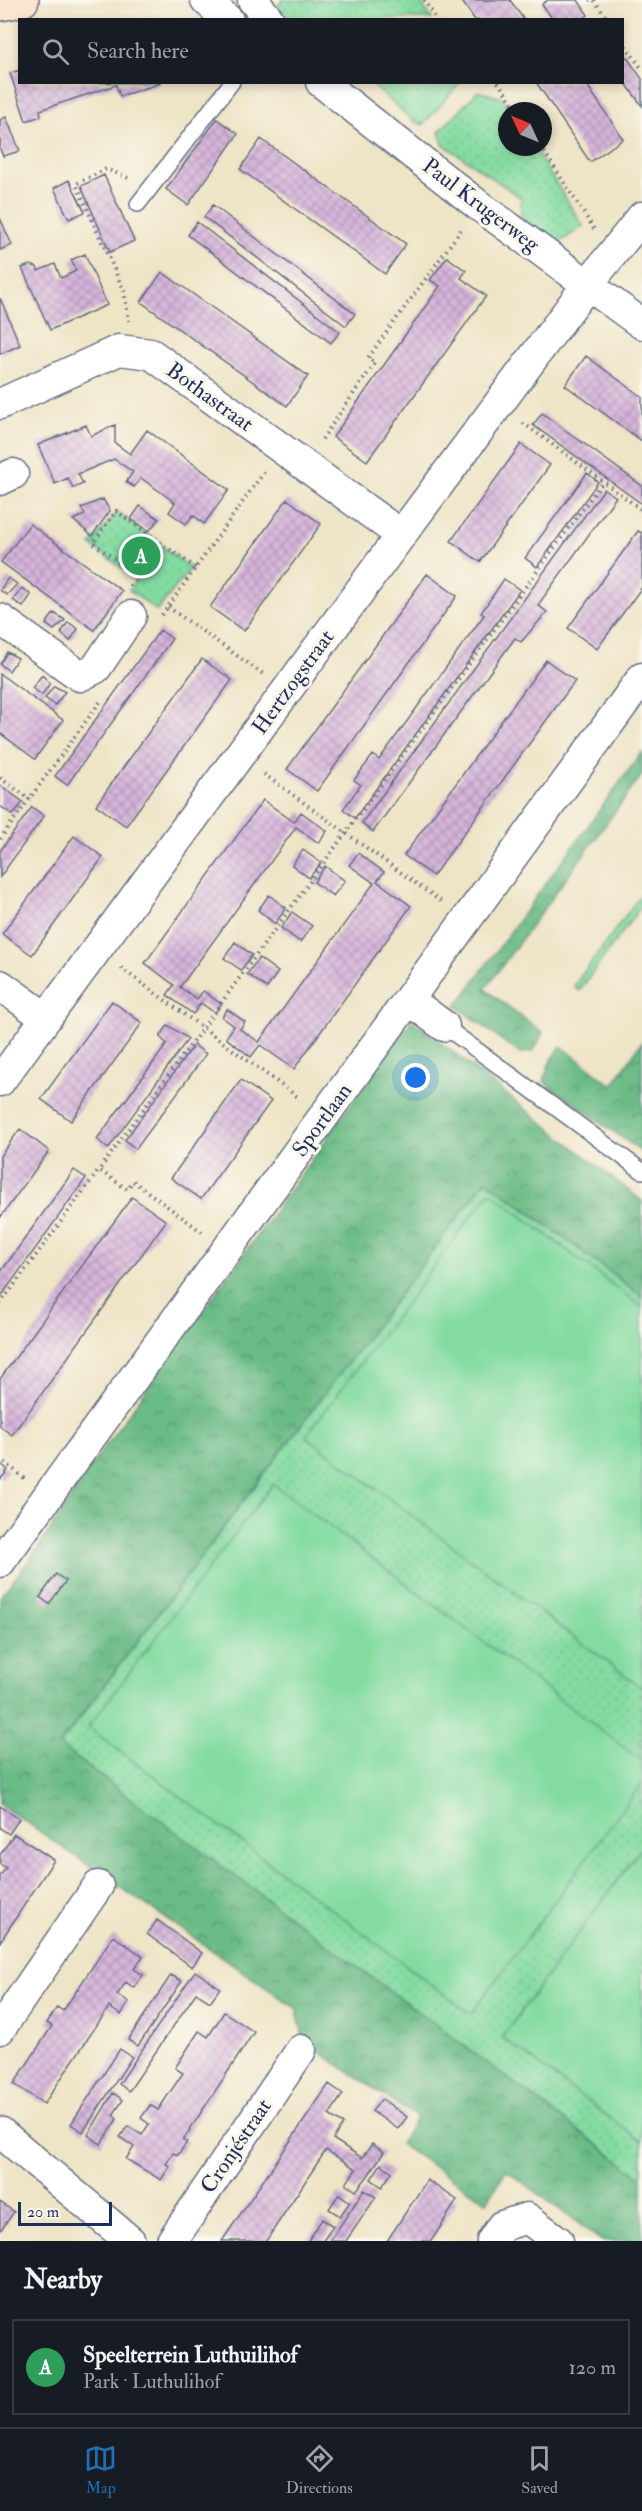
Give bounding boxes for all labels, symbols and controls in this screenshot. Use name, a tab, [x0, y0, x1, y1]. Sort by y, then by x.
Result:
search box	[18, 18, 624, 84]
icon: search	[39, 35, 72, 68]
text: Search here	[87, 37, 189, 65]
north arrow	[498, 102, 552, 156]
street label: Paul Krugerweg	[417, 152, 546, 259]
street label: Bothastraat	[161, 356, 259, 438]
pin: A	[122, 534, 160, 578]
street label: Hertzogstraat	[246, 624, 340, 740]
your location	[401, 1063, 430, 1092]
street label: Sportlaan	[286, 1078, 359, 1163]
street label: Cronjéstraat	[194, 2093, 278, 2199]
scale bar	[18, 2199, 112, 2226]
text: 20 m	[27, 2202, 59, 2222]
text: Nearby	[24, 2264, 102, 2296]
text: Speelterrein Luthuilihof	[83, 2341, 298, 2369]
text: A	[39, 2355, 52, 2380]
text: 120 m	[569, 2355, 616, 2380]
text: Park · Luthulihof	[83, 2369, 221, 2394]
tab: Map	[84, 2442, 117, 2498]
tab: Directions	[286, 2442, 353, 2498]
tab: Saved	[521, 2442, 558, 2498]

